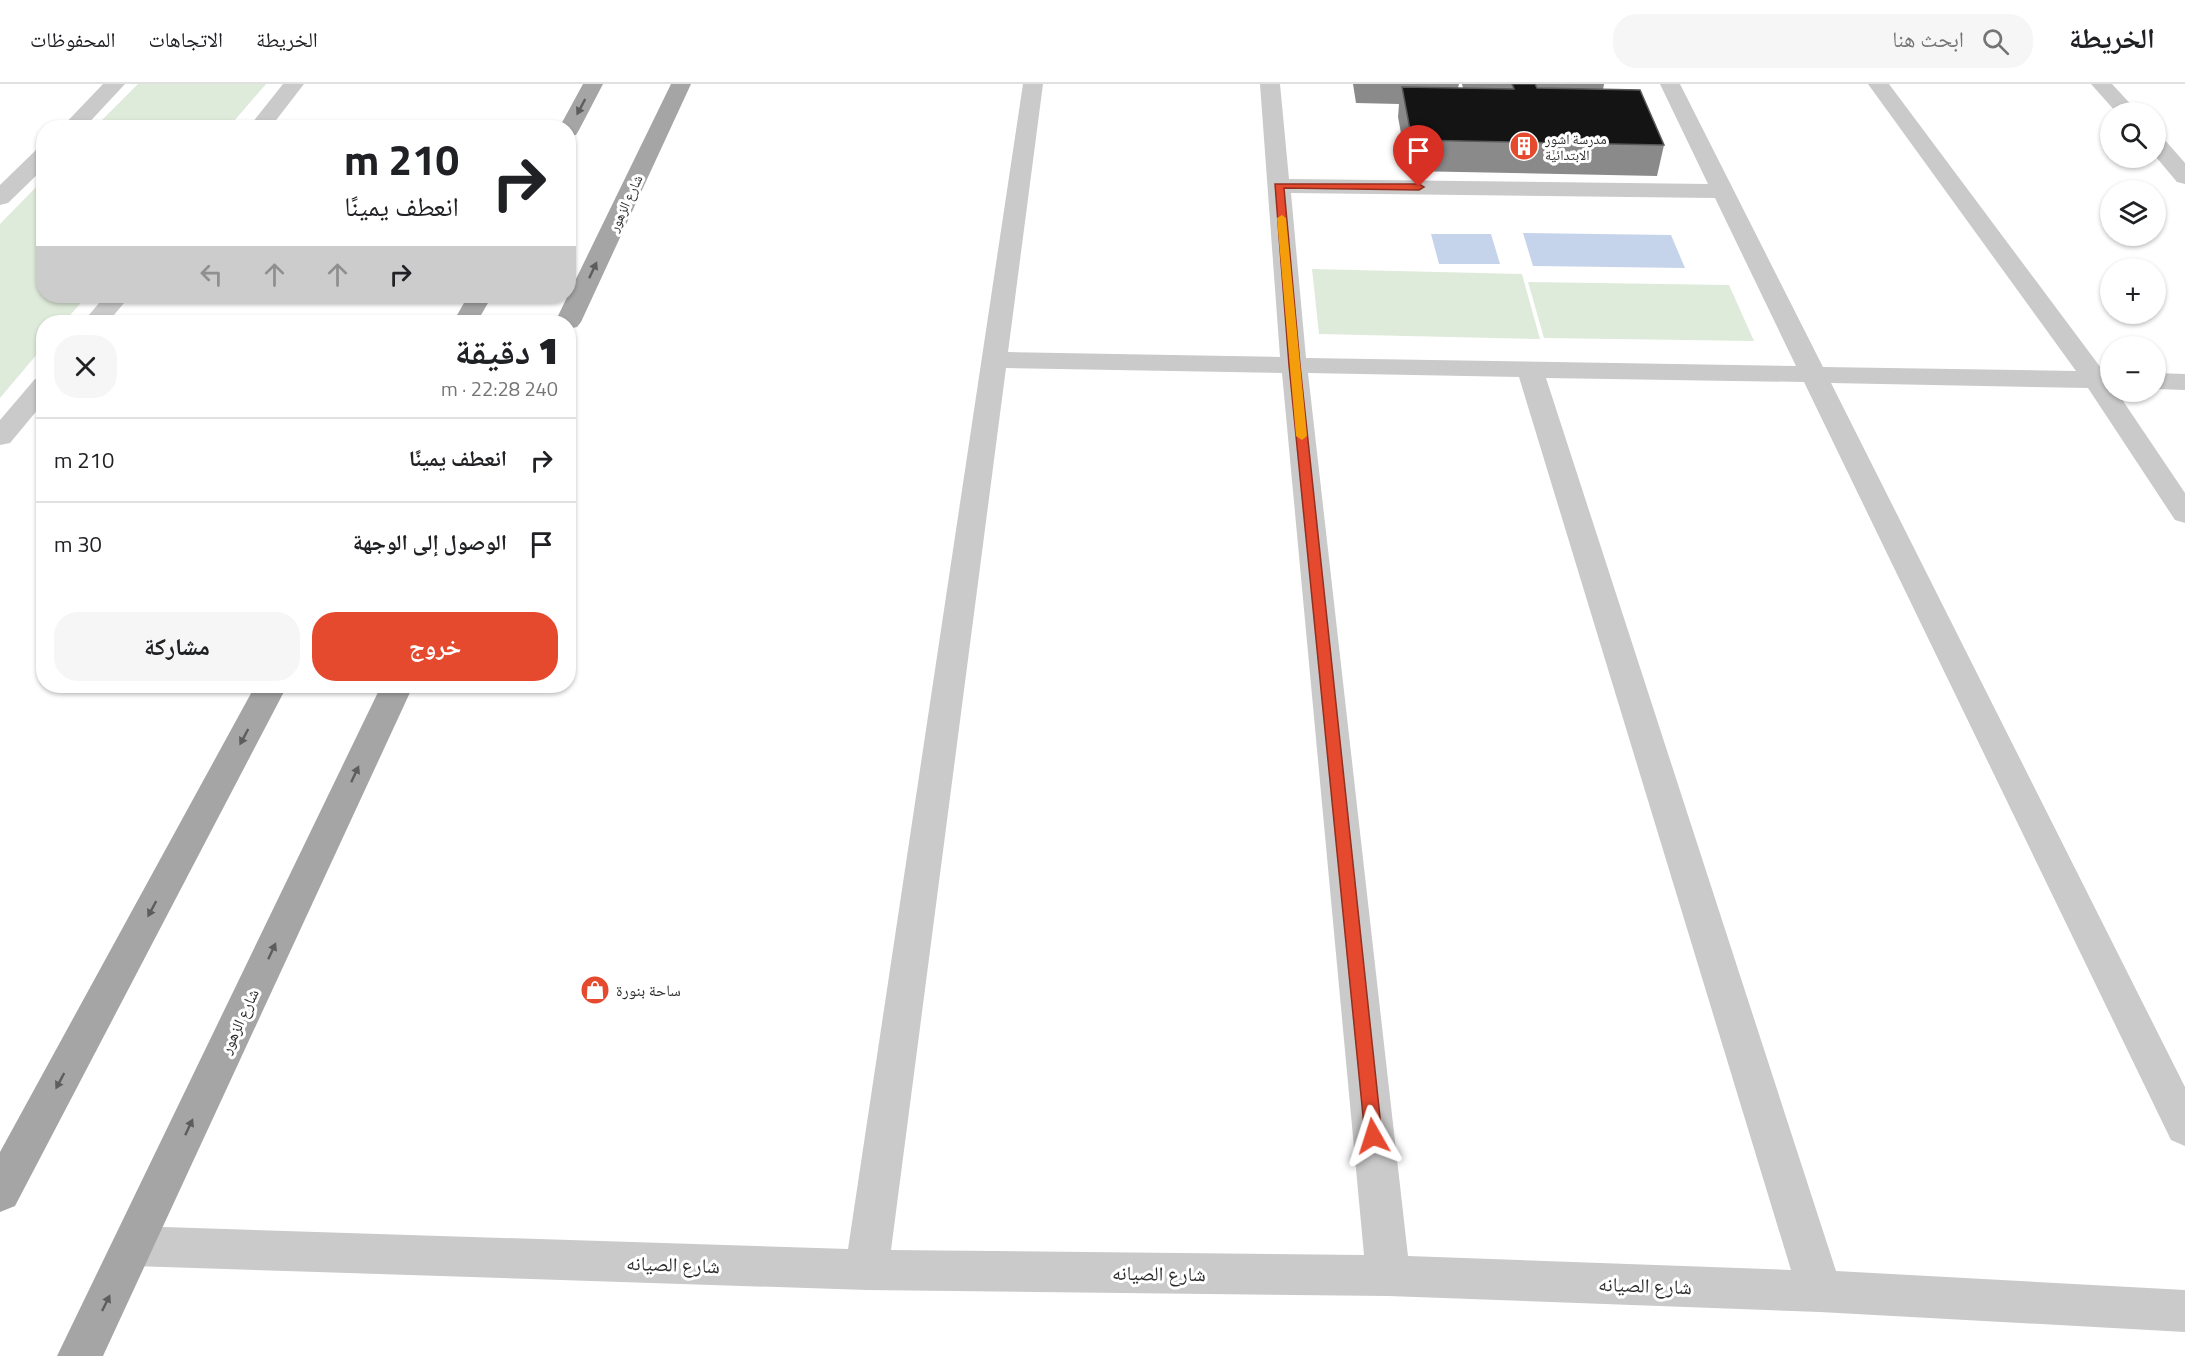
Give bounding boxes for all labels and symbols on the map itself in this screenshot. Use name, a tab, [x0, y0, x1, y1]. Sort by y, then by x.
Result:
one-way arrow	[576, 99, 586, 116]
pin	[1393, 125, 1444, 187]
place label: مدرسة اشور الابتدائية	[1544, 128, 1607, 165]
building icon: مدرسة اشور الابتدائية	[1508, 130, 1540, 162]
street label: شارع الزهور	[602, 171, 647, 236]
one-way arrow	[589, 261, 598, 278]
one-way arrow	[239, 729, 249, 746]
one-way arrow	[351, 766, 360, 783]
one-way arrow	[147, 901, 157, 918]
one-way arrow	[268, 942, 277, 959]
shop icon: ساحة بنورة	[579, 974, 611, 1006]
place label: ساحة بنورة	[616, 978, 681, 1002]
street label: شارع الزهور	[213, 984, 265, 1058]
one-way arrow	[55, 1073, 65, 1090]
position arrow	[1341, 1104, 1405, 1168]
one-way arrow	[184, 1118, 194, 1136]
street label: شارع الصيانه	[626, 1247, 720, 1281]
street label: شارع الصيانه	[1112, 1257, 1206, 1289]
street label: شارع الصيانه	[1598, 1268, 1692, 1302]
one-way arrow	[101, 1295, 110, 1312]

